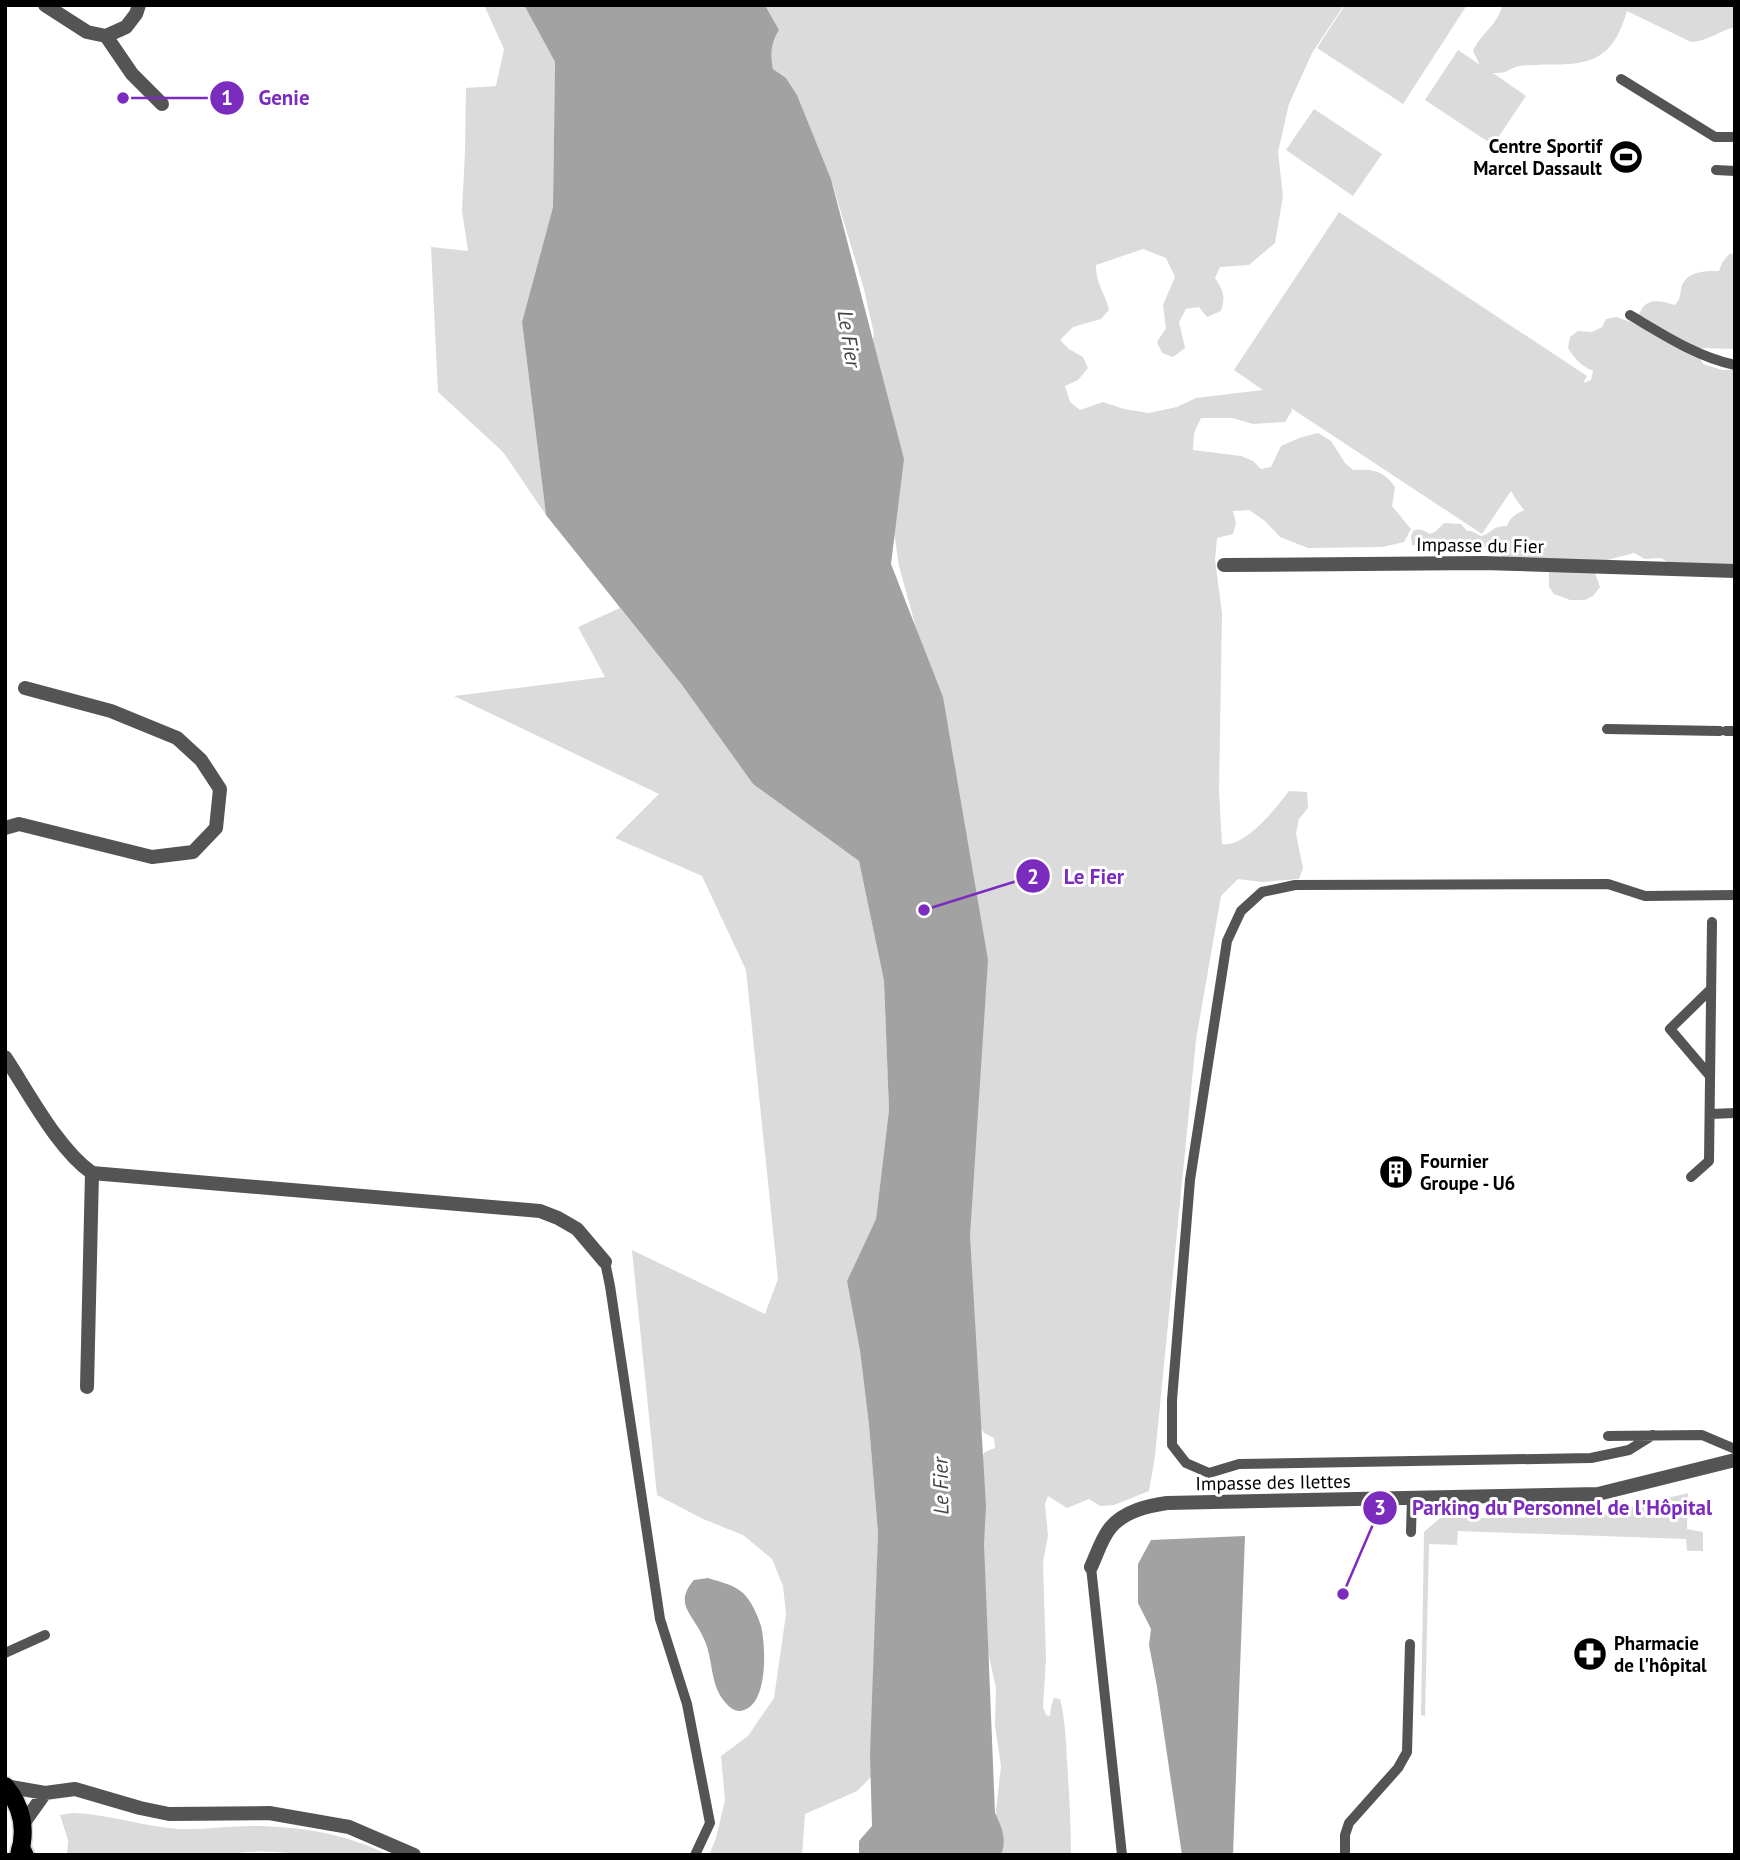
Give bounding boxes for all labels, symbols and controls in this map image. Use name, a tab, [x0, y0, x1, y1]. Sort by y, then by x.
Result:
callout: Genie	[210, 77, 324, 119]
text: 1	[221, 84, 233, 111]
text: Genie	[258, 84, 310, 111]
place label: Centre Sportif Marcel Dassault	[1473, 134, 1604, 180]
sports icon: Centre Sportif Marcel Dassault	[1607, 138, 1645, 176]
water label: Le Fier	[832, 309, 868, 371]
street label: Impasse du Fier	[1416, 532, 1545, 558]
callout: Le Fier	[1015, 855, 1139, 897]
text: 2	[1027, 863, 1039, 890]
text: Le Fier	[1064, 863, 1125, 890]
place label: Fournier Groupe - U6	[1420, 1149, 1515, 1195]
building icon: Fournier Groupe - U6	[1377, 1153, 1415, 1191]
water label: Le Fier	[926, 1455, 954, 1515]
street label: Impasse des Ilettes	[1195, 1469, 1351, 1495]
callout: Parking du Personnel de l'Hôpital	[1362, 1487, 1726, 1529]
text: 3	[1374, 1494, 1386, 1521]
text: Parking du Personnel de l'Hôpital	[1412, 1494, 1713, 1521]
place label: Pharmacie de l'hôpital	[1614, 1631, 1707, 1677]
pharmacy icon: Pharmacie de l'hôpital	[1571, 1635, 1609, 1673]

